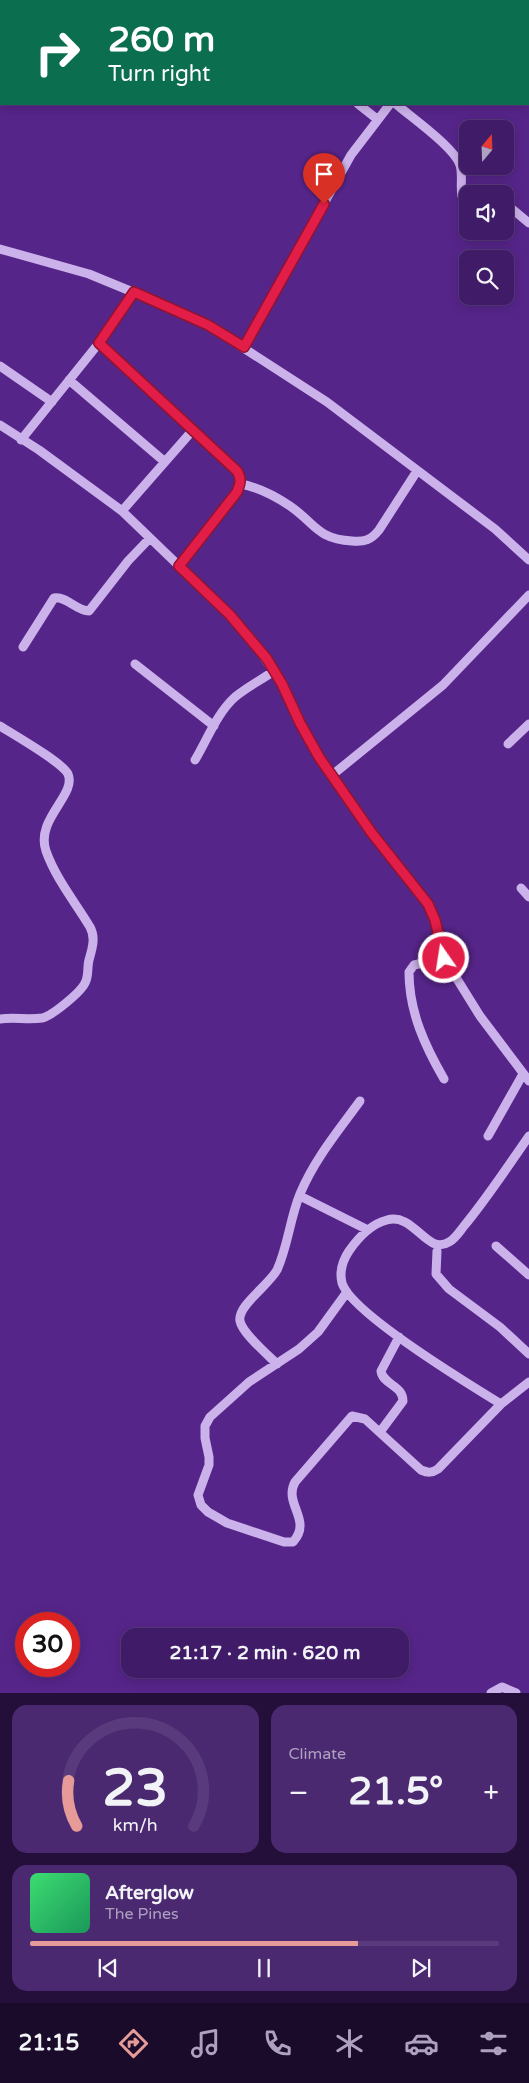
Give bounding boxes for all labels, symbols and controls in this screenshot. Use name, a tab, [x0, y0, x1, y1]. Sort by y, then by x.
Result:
text: 260 m	[108, 19, 215, 61]
icon: right	[25, 20, 90, 85]
text: Turn right	[108, 61, 210, 87]
north arrow	[459, 120, 514, 175]
map controls	[459, 120, 514, 305]
pin	[303, 153, 345, 204]
icon: arrive	[310, 160, 338, 188]
button: sound	[459, 185, 514, 240]
button: search	[459, 250, 514, 305]
position arrow	[417, 931, 469, 983]
speed limit sign: 30	[15, 1612, 80, 1677]
text: 21:17 · 2 min · 620 m	[169, 1642, 361, 1664]
text: Climate	[289, 1744, 346, 1764]
text: 23	[103, 1757, 168, 1820]
text: 21.5°	[348, 1769, 443, 1815]
text: −	[289, 1776, 308, 1810]
text: +	[483, 1776, 499, 1810]
text: km/h	[113, 1815, 158, 1836]
text: Afterglow	[105, 1882, 194, 1904]
text: The Pines	[105, 1904, 179, 1924]
icon: previous	[94, 1954, 122, 1982]
icon: pause	[250, 1954, 278, 1982]
icon: next	[407, 1954, 435, 1982]
icon: directions	[116, 2026, 151, 2061]
icon: music	[188, 2026, 223, 2061]
icon: phone	[260, 2026, 295, 2061]
icon: climate	[332, 2026, 367, 2061]
icon: car	[404, 2026, 439, 2061]
icon: filters	[476, 2026, 511, 2061]
text: 21:15	[18, 2030, 79, 2056]

